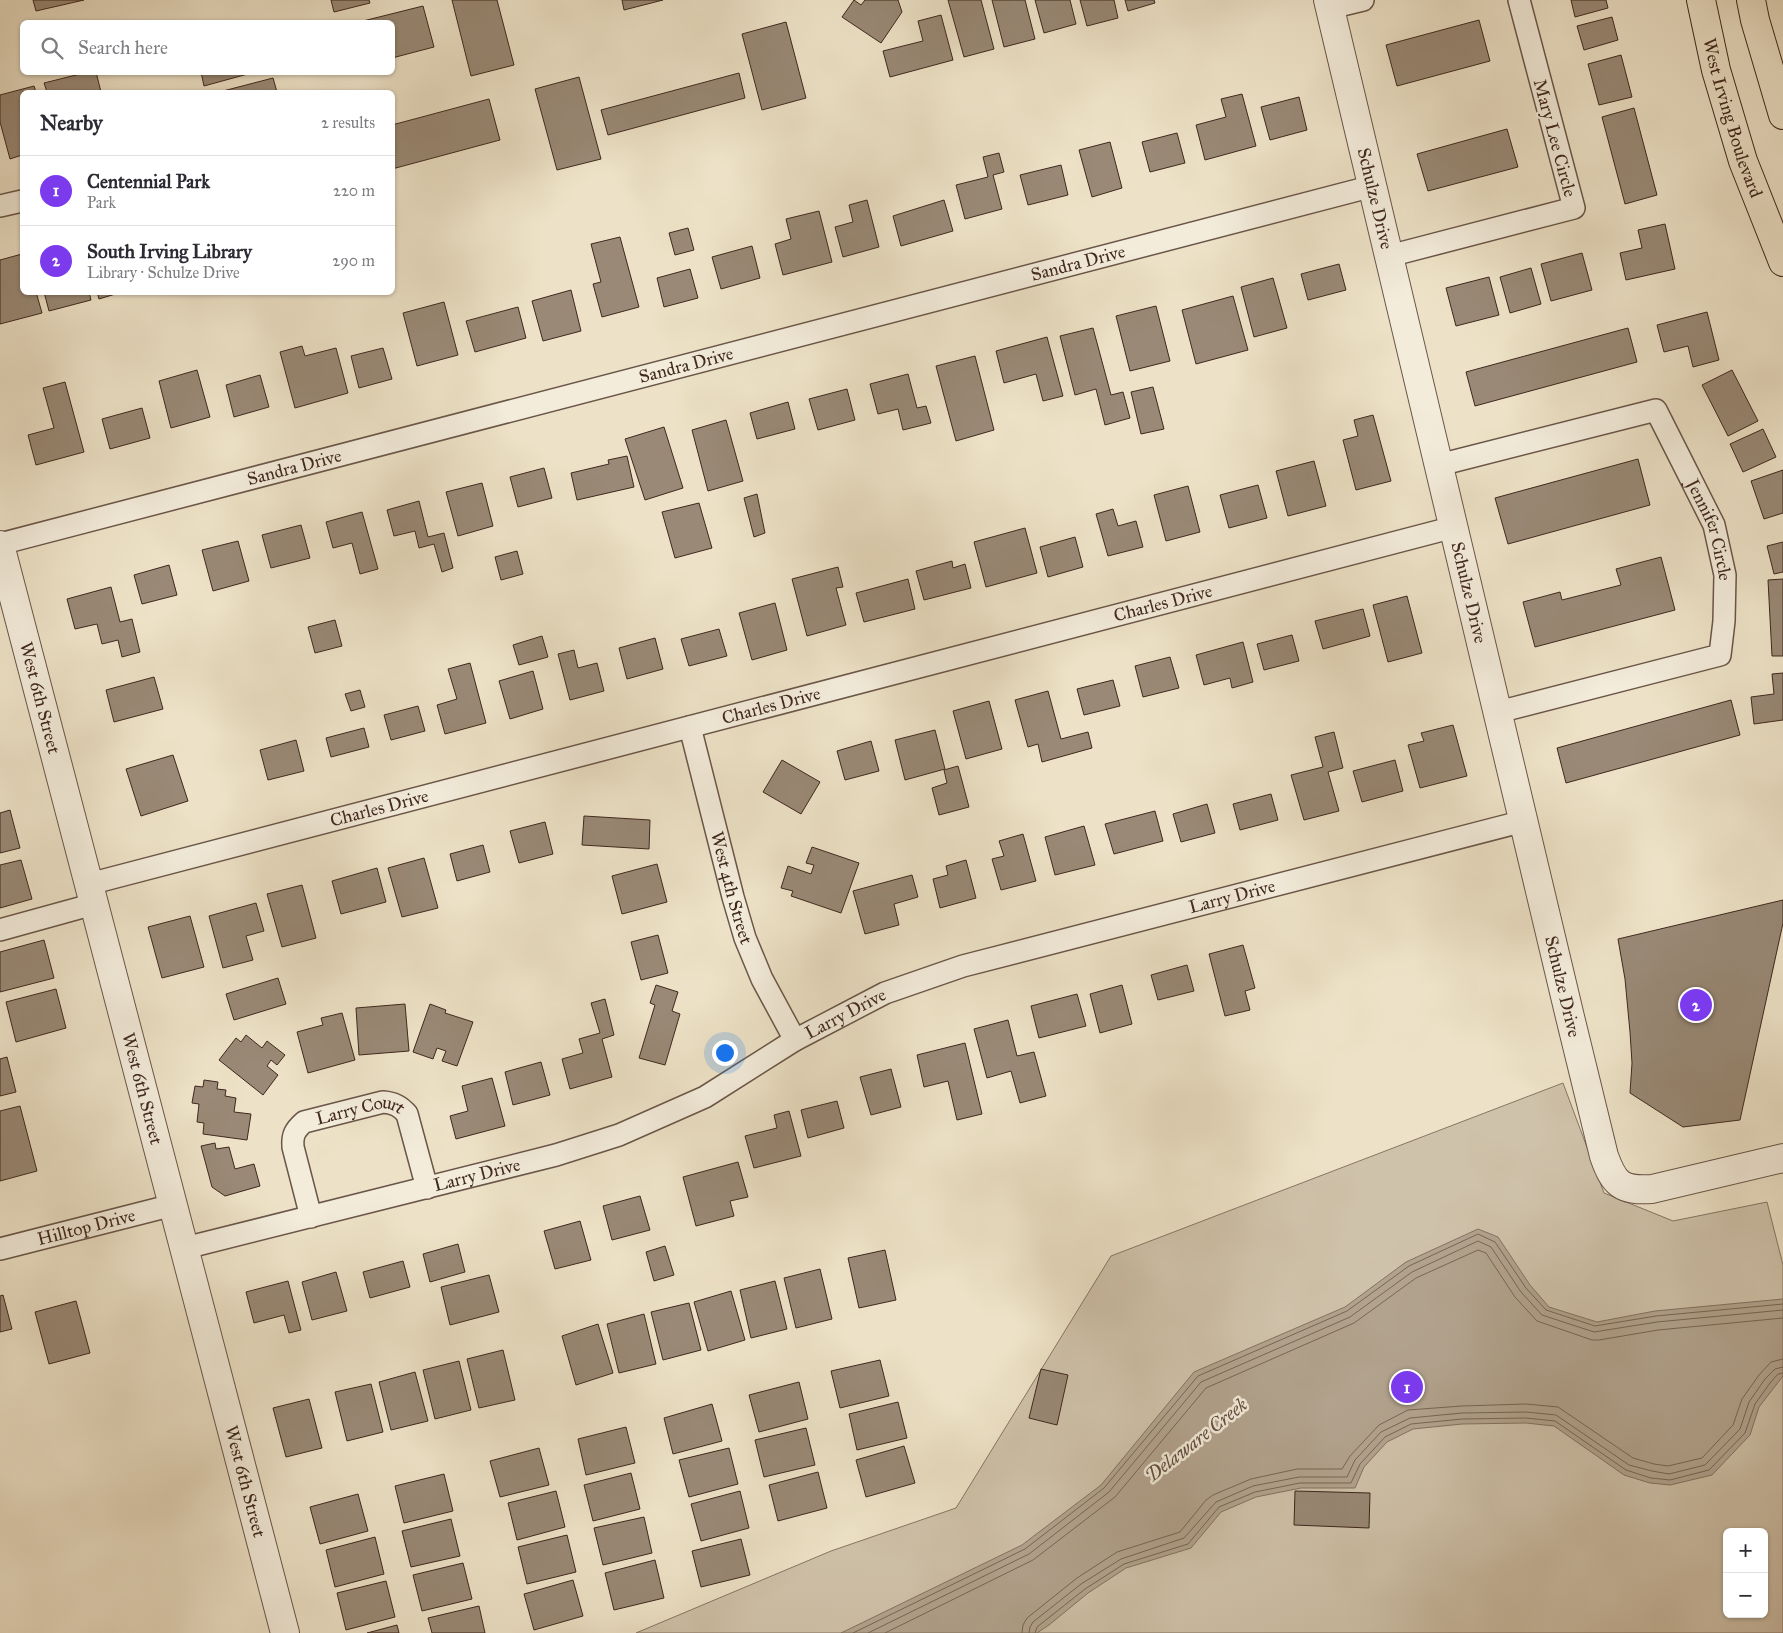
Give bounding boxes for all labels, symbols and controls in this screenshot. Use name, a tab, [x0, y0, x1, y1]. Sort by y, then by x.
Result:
search box	[20, 20, 395, 75]
icon: search	[38, 34, 66, 62]
text: Search here	[78, 36, 168, 59]
street label: West Irving Boulevard	[1698, 36, 1767, 201]
street label: Mary Lee Circle	[1529, 77, 1581, 199]
text: Nearby	[40, 110, 103, 136]
text: 2 results	[321, 113, 375, 132]
street label: Schulze Drive	[1353, 145, 1398, 251]
text: Centennial Park	[87, 170, 210, 193]
text: 1	[53, 181, 59, 200]
text: 220 m	[333, 181, 375, 200]
text: Park	[87, 193, 116, 212]
text: South Irving Library	[87, 240, 252, 263]
street label: Sandra Drive	[1028, 240, 1127, 286]
text: 2	[52, 251, 60, 270]
text: 290 m	[332, 251, 375, 270]
text: Library · Schulze Drive	[87, 263, 240, 282]
street label: Sandra Drive	[637, 342, 736, 388]
street label: Sandra Drive	[245, 444, 344, 490]
street label: Jennifer Circle	[1680, 474, 1736, 581]
street label: Schulze Drive	[1446, 539, 1492, 645]
street label: Charles Drive	[1111, 580, 1215, 627]
street label: West 6th Street	[15, 639, 65, 757]
street label: Charles Drive	[719, 682, 823, 729]
street label: Charles Drive	[328, 785, 431, 832]
street label: West 4th Street	[706, 829, 758, 948]
street label: Larry Drive	[1186, 875, 1277, 918]
street label: Schulze Drive	[1540, 933, 1586, 1039]
street label: Larry Drive	[801, 983, 890, 1044]
pin: 2	[1680, 986, 1712, 1024]
street label: West 6th Street	[117, 1030, 168, 1148]
your location	[712, 1040, 738, 1066]
street label: Larry Court	[313, 1091, 410, 1130]
street label: Larry Drive	[431, 1153, 523, 1196]
street label: Hilltop Drive	[35, 1204, 138, 1250]
pin: 1	[1391, 1368, 1423, 1406]
water label: Delaware Creek	[1140, 1393, 1252, 1487]
street label: West 6th Street	[220, 1423, 271, 1540]
map controls	[1723, 1528, 1768, 1618]
button: +	[1723, 1528, 1768, 1573]
button: −	[1723, 1573, 1768, 1618]

